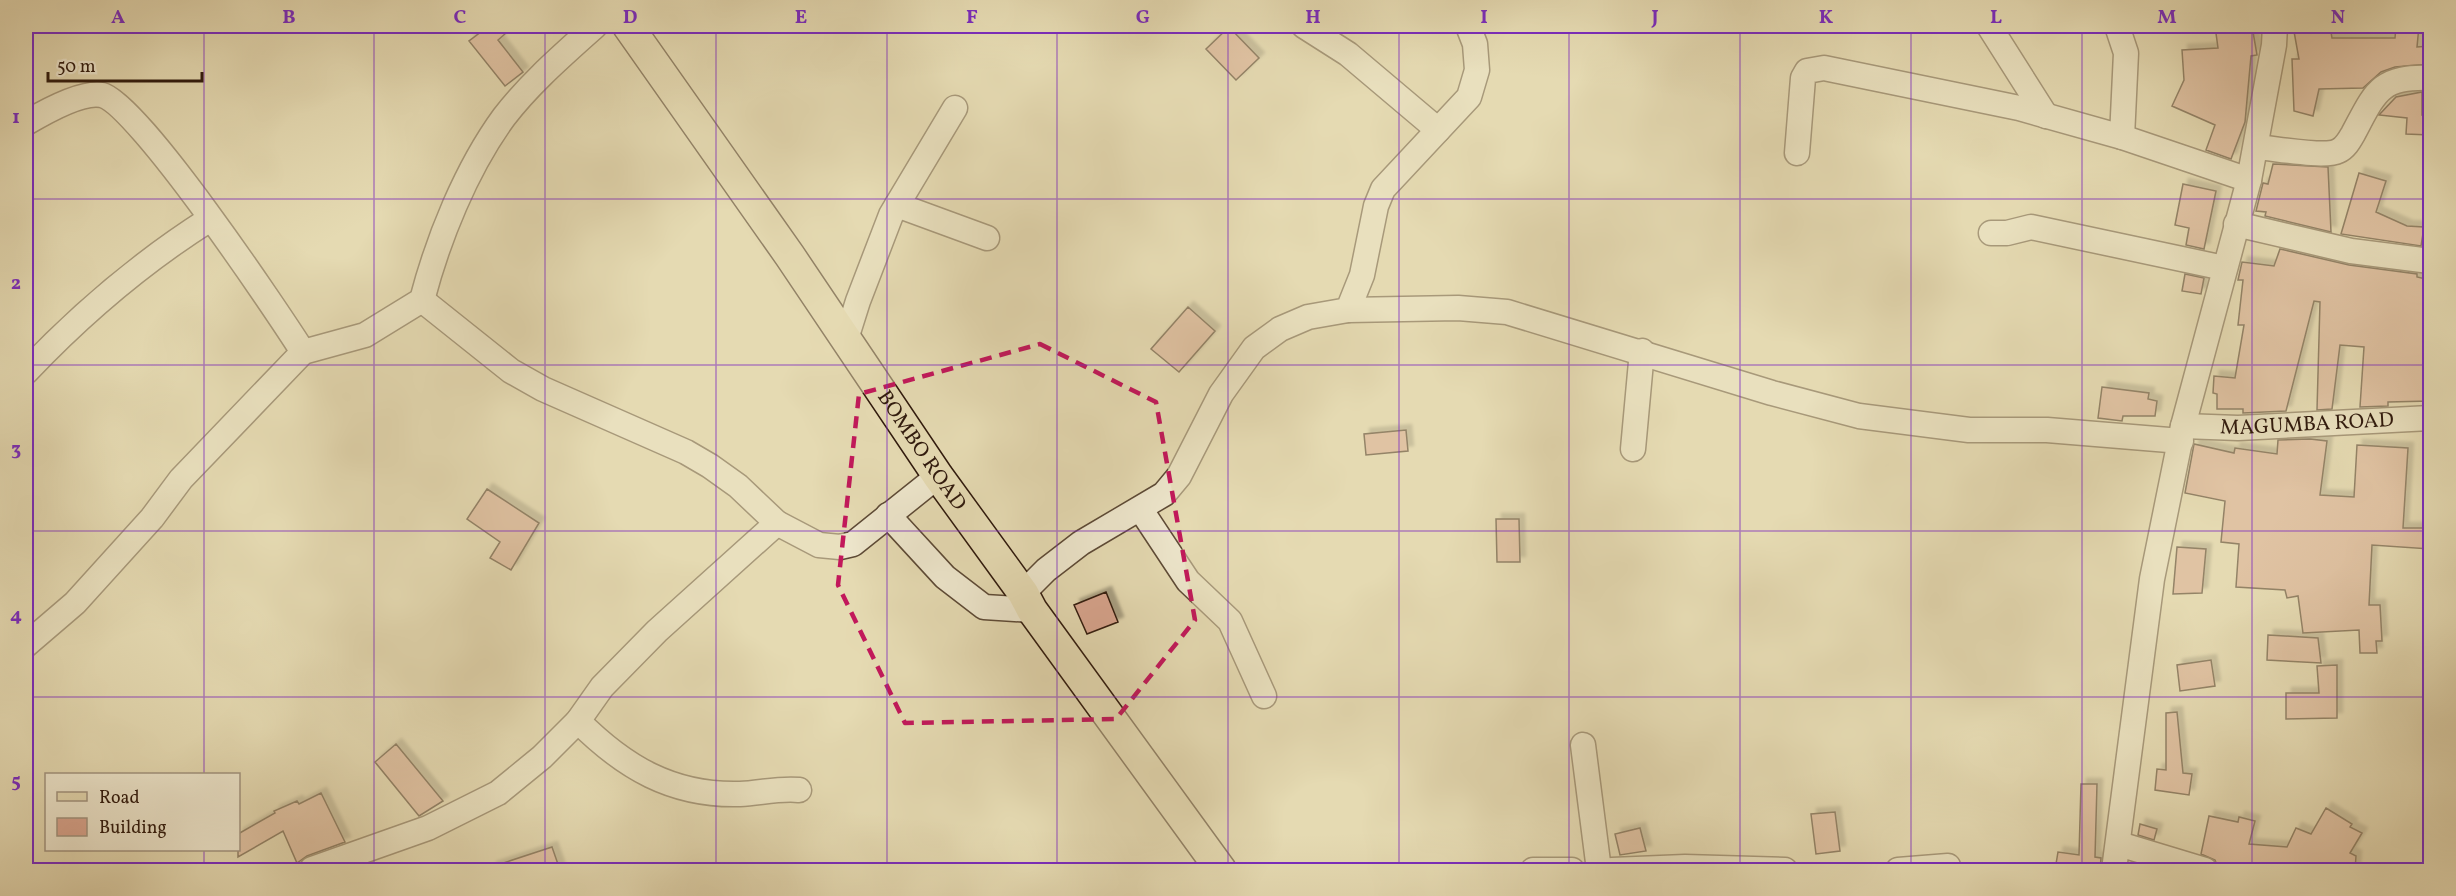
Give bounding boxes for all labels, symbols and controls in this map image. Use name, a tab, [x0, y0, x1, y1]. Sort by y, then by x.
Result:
text: A	[111, 4, 125, 32]
text: B	[282, 4, 296, 32]
text: C	[454, 4, 467, 32]
text: D	[623, 4, 637, 32]
text: E	[795, 4, 807, 32]
text: F	[966, 4, 978, 32]
text: G	[1136, 4, 1150, 32]
text: H	[1305, 4, 1321, 32]
text: I	[1480, 4, 1488, 32]
text: J	[1650, 4, 1659, 32]
text: K	[1819, 4, 1834, 32]
text: L	[1990, 4, 2002, 32]
text: M	[2157, 4, 2177, 32]
text: N	[2331, 4, 2345, 32]
scale bar	[48, 45, 202, 83]
text: 50 m	[57, 55, 96, 80]
text: 1	[12, 104, 20, 132]
text: 2	[11, 270, 21, 298]
street label: BOMBO ROAD	[870, 384, 973, 517]
street label: MAGUMBA ROAD	[2219, 405, 2394, 443]
text: 3	[11, 436, 21, 464]
text: 4	[10, 602, 22, 630]
text: 5	[11, 768, 21, 796]
legend	[45, 773, 240, 851]
text: Road	[99, 786, 140, 811]
text: Building	[99, 816, 167, 841]

